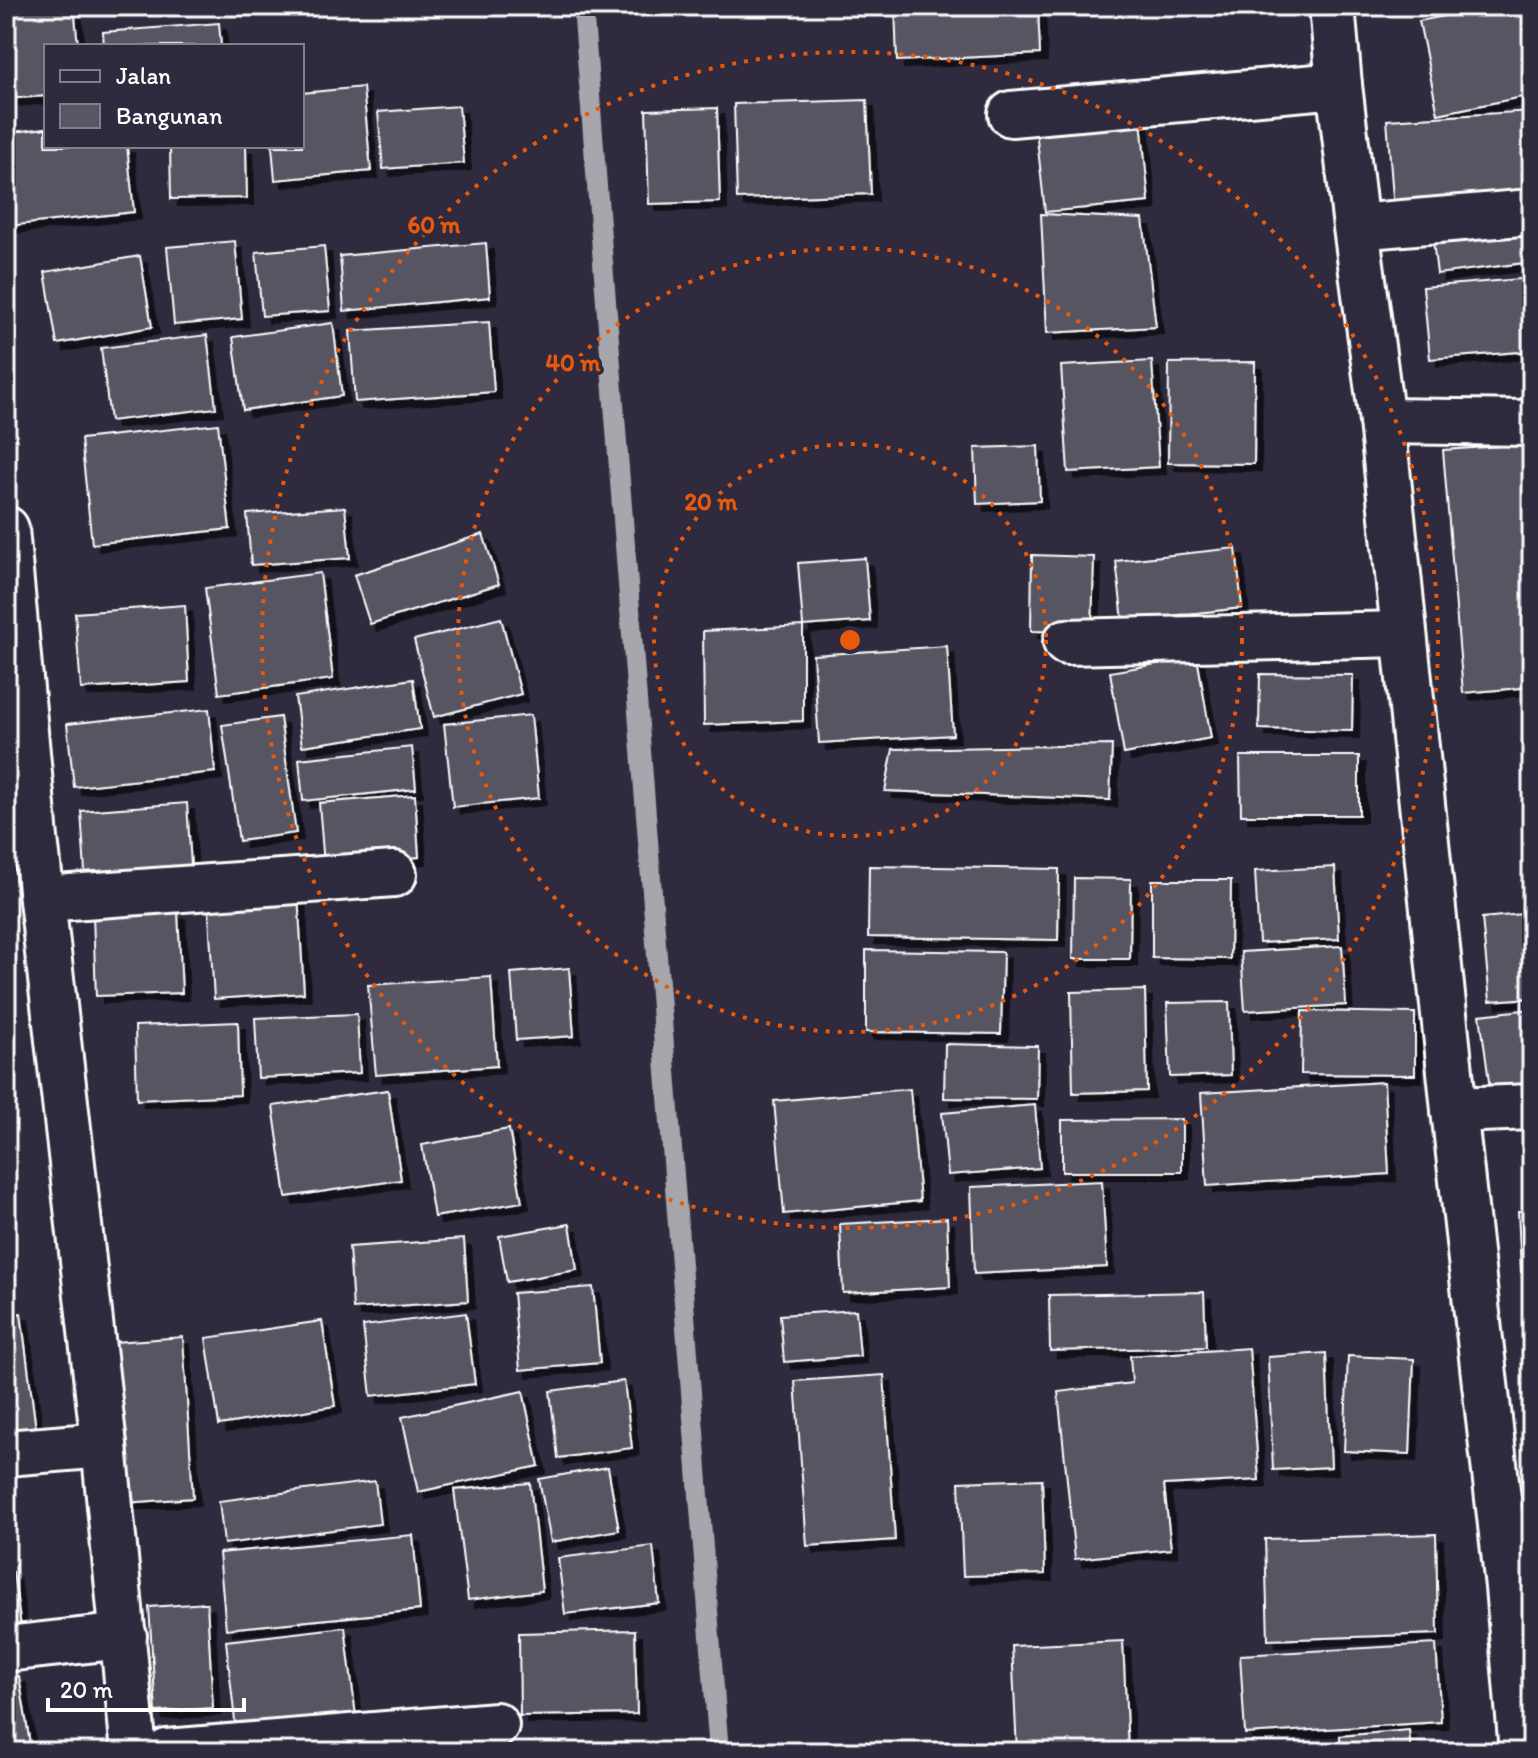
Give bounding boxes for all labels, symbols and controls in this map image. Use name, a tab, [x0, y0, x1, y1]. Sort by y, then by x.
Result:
legend	[44, 44, 304, 148]
text: Jalan	[116, 61, 171, 90]
text: Bangunan	[116, 101, 223, 130]
text: 60 m	[407, 210, 461, 239]
text: 40 m	[546, 348, 601, 377]
text: 20 m	[685, 487, 738, 516]
centre of rings	[836, 626, 864, 654]
scale bar	[48, 1662, 244, 1712]
text: 20 m	[60, 1675, 113, 1704]

